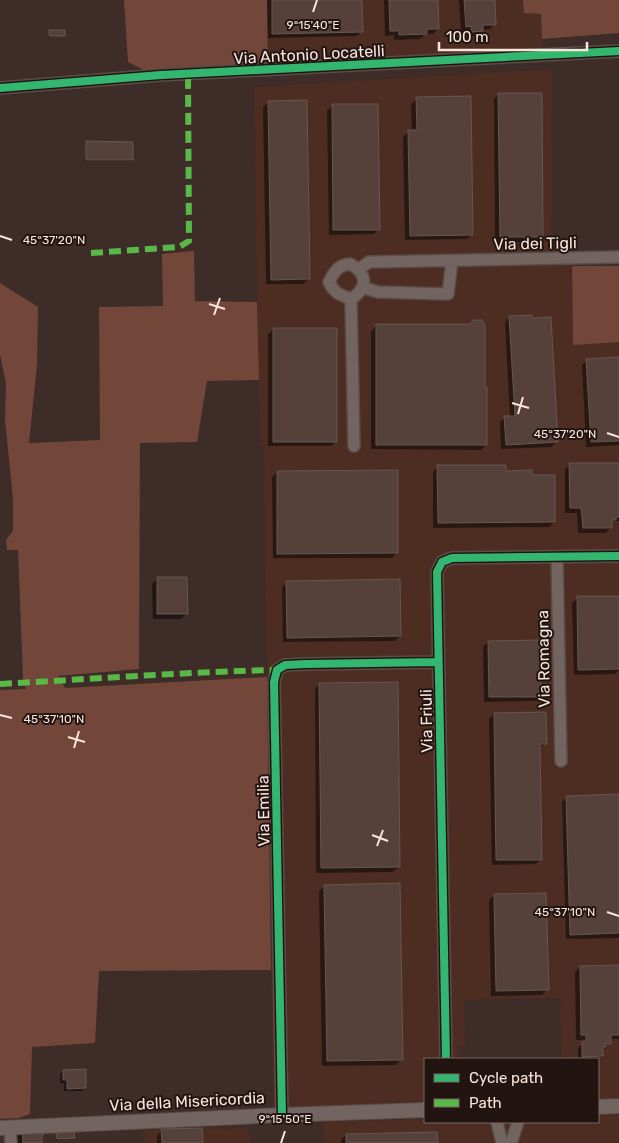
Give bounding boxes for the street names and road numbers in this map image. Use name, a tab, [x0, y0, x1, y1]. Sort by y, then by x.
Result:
street label: Via Antonio Locatelli	[233, 41, 385, 68]
street label: Via dei Tigli	[493, 233, 577, 254]
street label: Via Romagna	[533, 610, 554, 708]
street label: Via Friuli	[416, 689, 437, 753]
street label: Via Emilia	[253, 775, 274, 847]
street label: Via della Misericordia	[109, 1088, 265, 1115]

